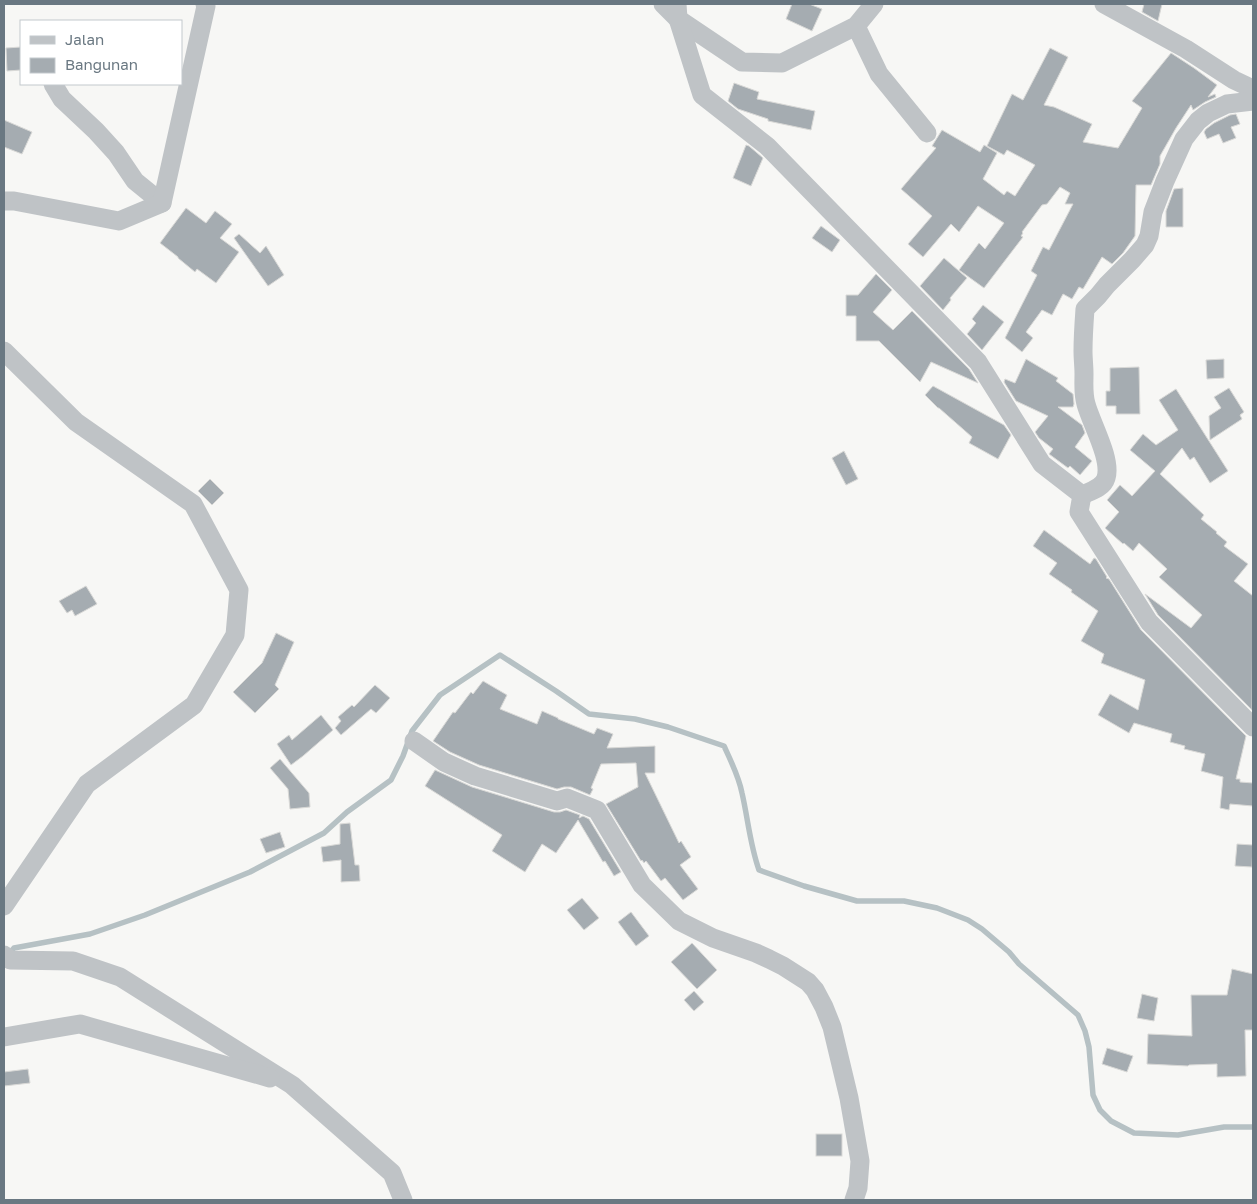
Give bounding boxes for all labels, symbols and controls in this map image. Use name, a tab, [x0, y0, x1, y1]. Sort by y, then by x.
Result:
legend	[20, 20, 182, 85]
text: Jalan	[65, 30, 104, 48]
text: Bangunan	[65, 55, 138, 73]

